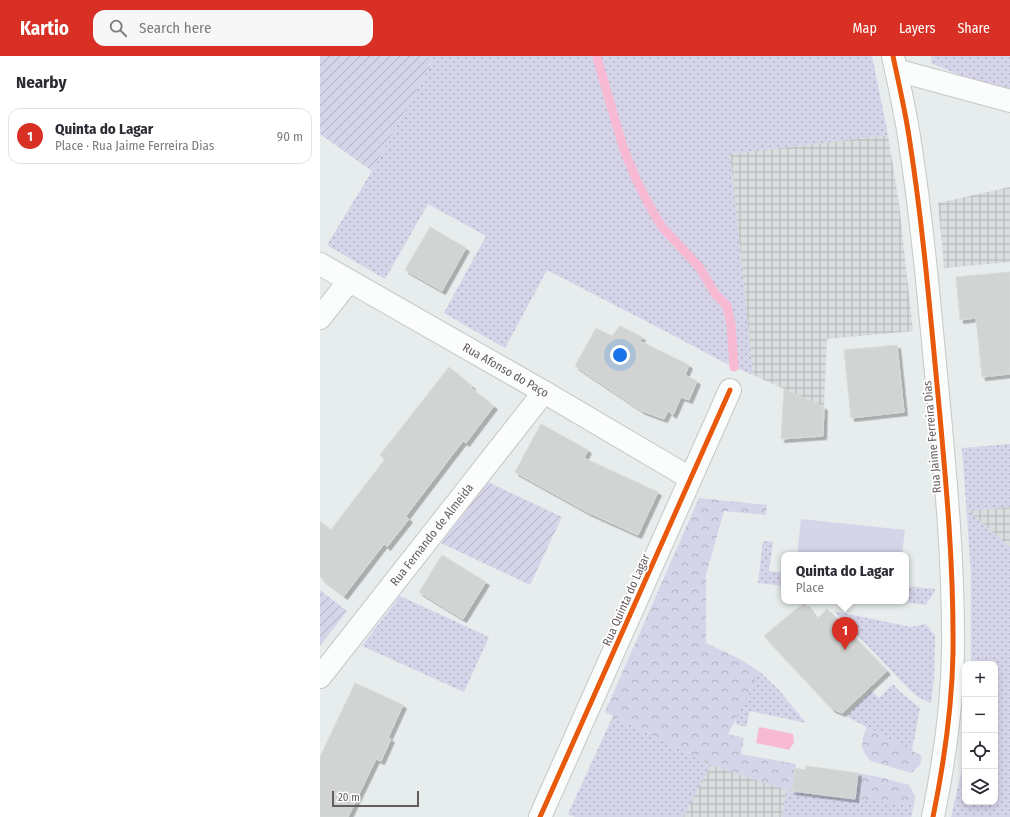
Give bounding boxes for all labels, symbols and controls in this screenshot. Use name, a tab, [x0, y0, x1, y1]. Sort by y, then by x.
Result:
search box	[93, 10, 373, 46]
text: Kartio	[20, 17, 69, 40]
icon: search	[107, 17, 129, 39]
text: Search here	[139, 19, 211, 37]
text: Map	[853, 20, 877, 37]
text: Layers	[899, 20, 935, 37]
text: Share	[957, 20, 990, 37]
text: Nearby	[16, 72, 67, 93]
text: Quinta do Lagar	[55, 120, 153, 138]
text: 1	[27, 129, 33, 144]
text: 90 m	[277, 129, 303, 144]
text: Place · Rua Jaime Ferreira Dias	[55, 138, 214, 153]
street label: Rua Afonso do Paço	[460, 340, 551, 400]
your location	[610, 345, 630, 365]
street label: Rua Jaime Ferreira Dias	[920, 380, 944, 494]
street label: Rua Fernando de Almeida	[387, 481, 476, 589]
street label: Rua Quinta do Lagar	[599, 551, 653, 648]
popup	[781, 552, 909, 604]
text: Quinta do Lagar	[796, 562, 894, 580]
text: Place	[796, 580, 824, 595]
pin: 1	[832, 617, 858, 650]
map controls	[962, 661, 998, 805]
button: +	[962, 661, 998, 697]
button: −	[962, 697, 998, 733]
button: locate	[962, 733, 998, 769]
button: layers	[962, 769, 998, 805]
scale bar	[332, 789, 419, 808]
text: 20 m	[338, 791, 360, 804]

